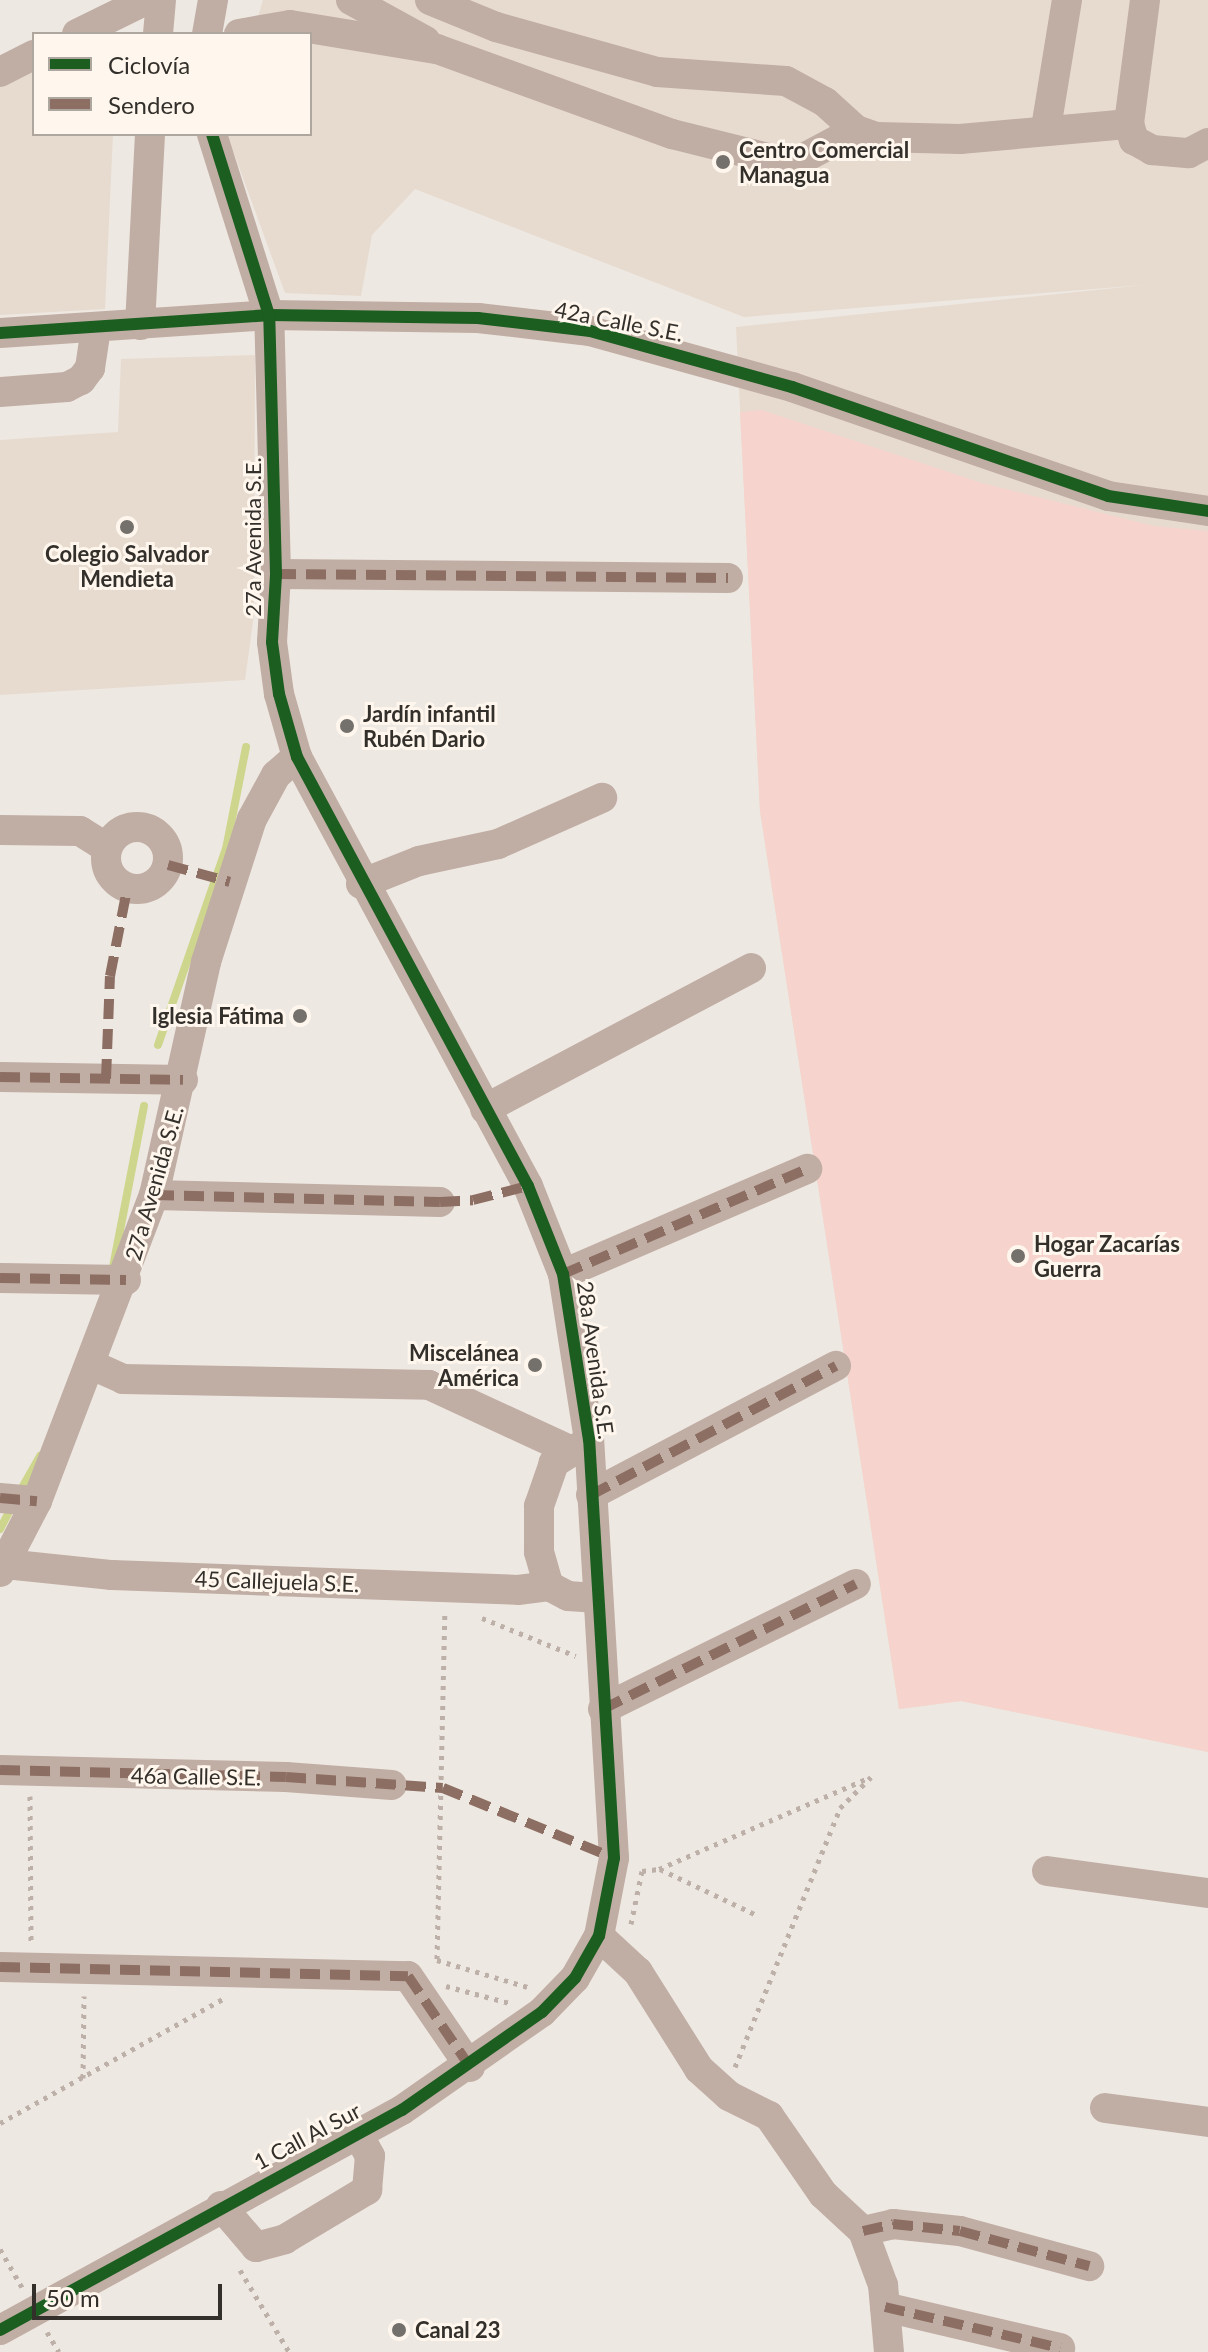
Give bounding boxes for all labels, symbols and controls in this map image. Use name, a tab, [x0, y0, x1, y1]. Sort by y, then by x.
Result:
legend	[32, 32, 312, 136]
text: Ciclovía	[108, 50, 190, 79]
text: Sendero	[108, 90, 195, 119]
place label: Centro Comercial Managua	[739, 136, 909, 188]
marker: Centro Comercial Managua	[714, 153, 732, 171]
street label: 42a Calle S.E.	[552, 296, 686, 346]
street label: 27a Avenida S.E.	[240, 457, 266, 617]
marker: Colegio Salvador Mendieta	[118, 518, 136, 536]
place label: Colegio Salvador Mendieta	[45, 540, 209, 592]
place label: Jardín infantil Rubén Dario	[363, 700, 496, 752]
marker: Jardín infantil Rubén Dario	[338, 717, 356, 735]
place label: Iglesia Fátima	[152, 1003, 284, 1029]
marker: Iglesia Fátima	[291, 1007, 309, 1025]
street label: 27a Avenida S.E.	[119, 1102, 189, 1264]
place label: Hogar Zacarías Guerra	[1034, 1230, 1180, 1282]
marker: Hogar Zacarías Guerra	[1009, 1247, 1027, 1265]
street label: 28a Avenida S.E.	[572, 1279, 620, 1441]
place label: Miscelánea América	[409, 1339, 519, 1390]
marker: Miscelánea América	[526, 1356, 544, 1374]
street label: 45 Callejuela S.E.	[194, 1565, 360, 1597]
street label: 46a Calle S.E.	[131, 1762, 261, 1790]
street label: 1 Call Al Sur	[249, 2097, 365, 2175]
scale bar	[36, 2268, 226, 2318]
text: 50 m	[46, 2283, 100, 2312]
place label: Canal 23	[415, 2317, 501, 2343]
marker: Canal 23	[390, 2321, 408, 2339]

